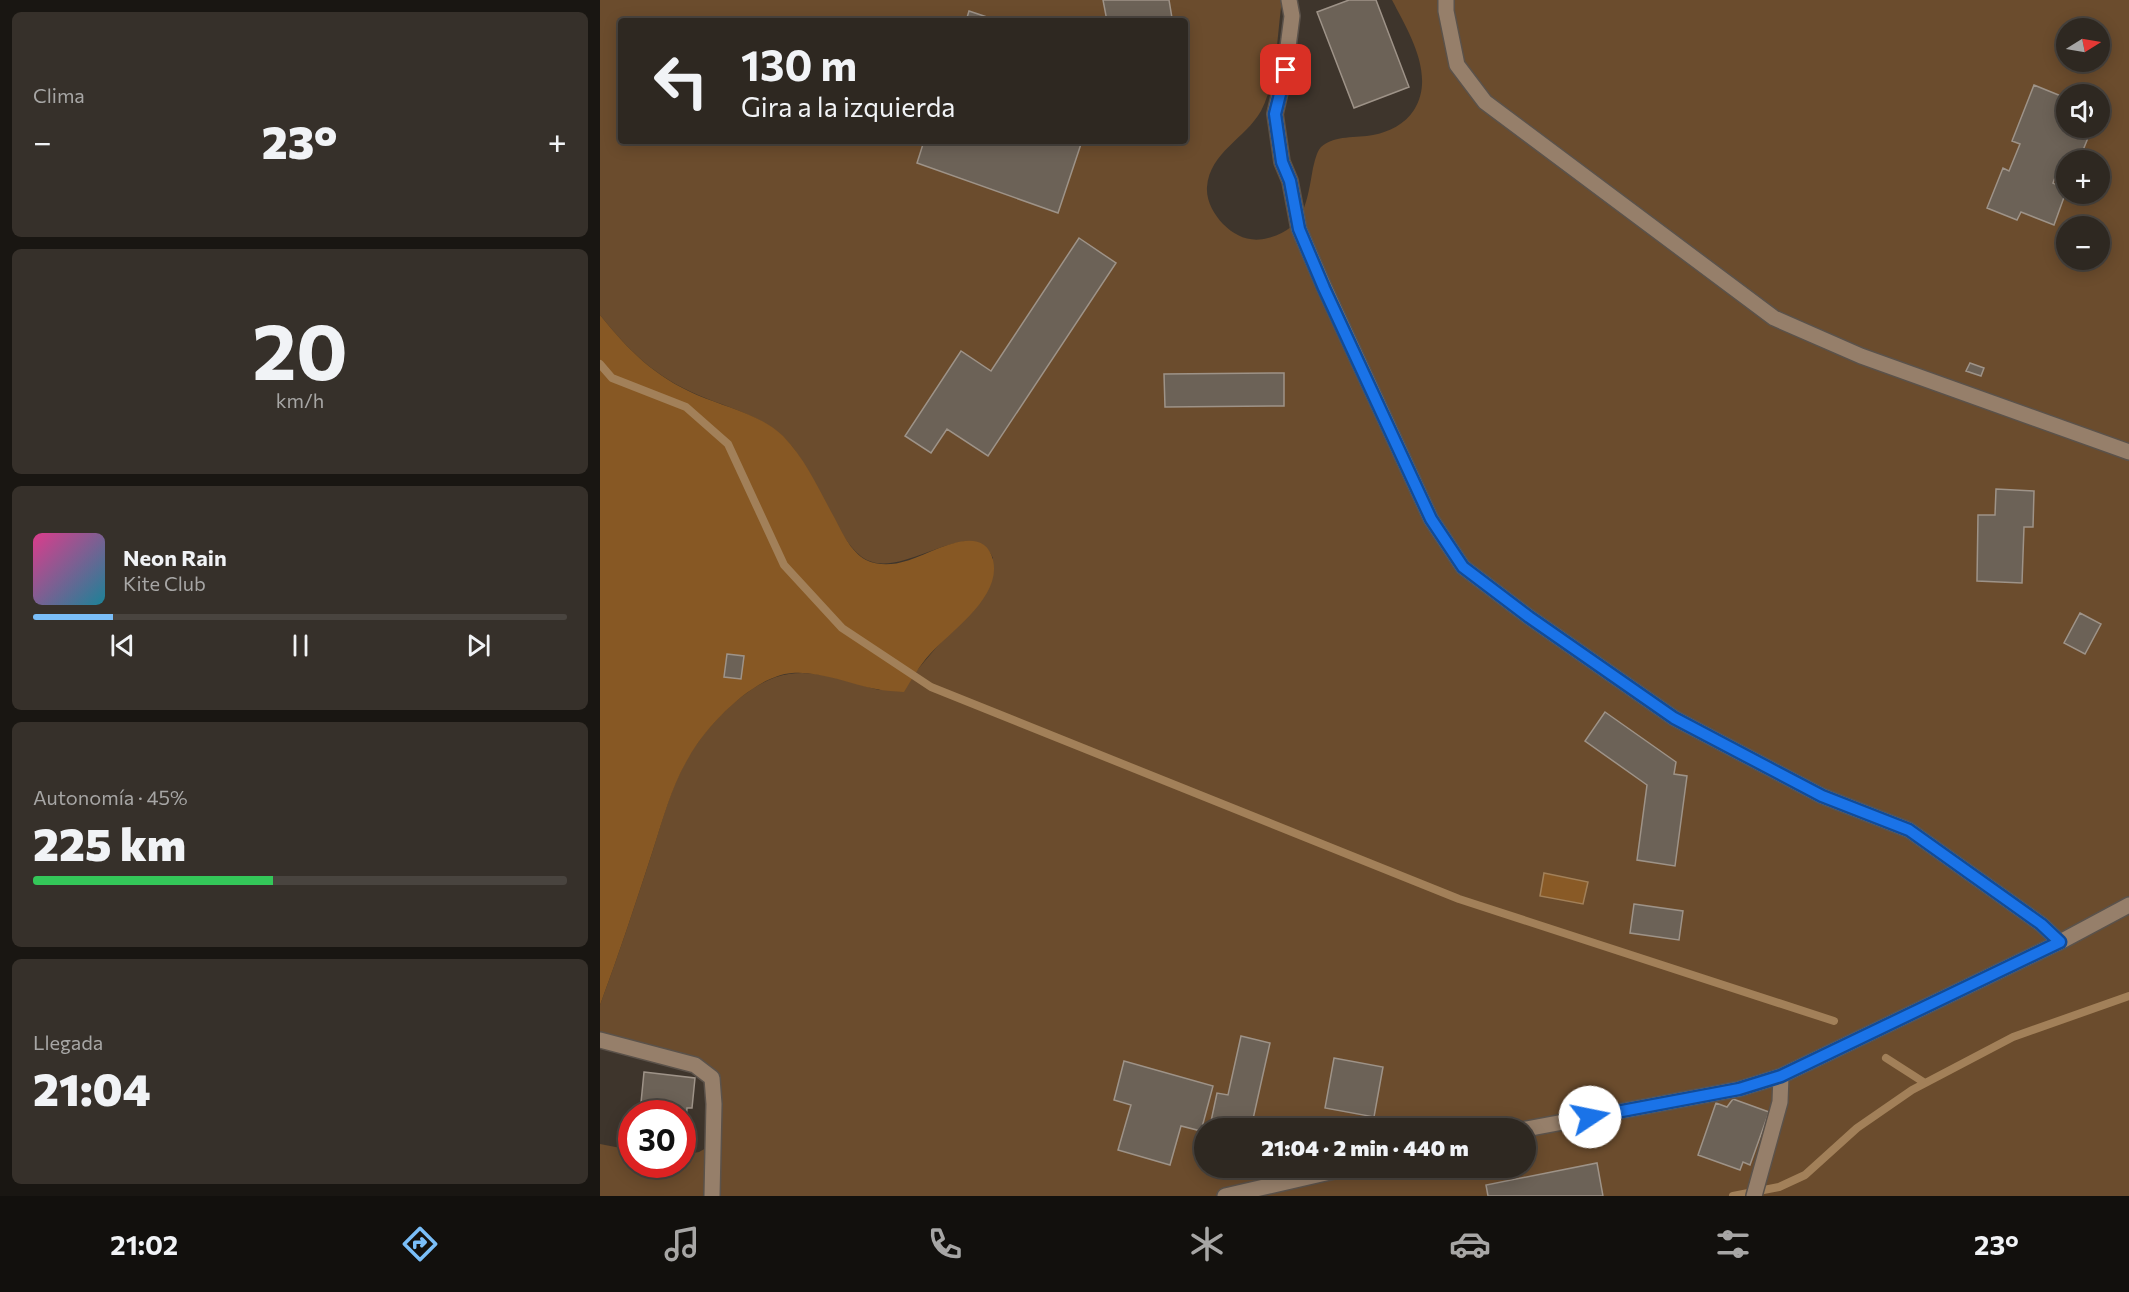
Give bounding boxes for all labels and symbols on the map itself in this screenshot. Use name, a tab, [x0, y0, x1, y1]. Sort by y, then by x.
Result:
north arrow	[2056, 18, 2110, 72]
pin	[1260, 44, 1311, 95]
position arrow	[1558, 1085, 1622, 1149]
speed limit sign: 30	[618, 1100, 696, 1178]

